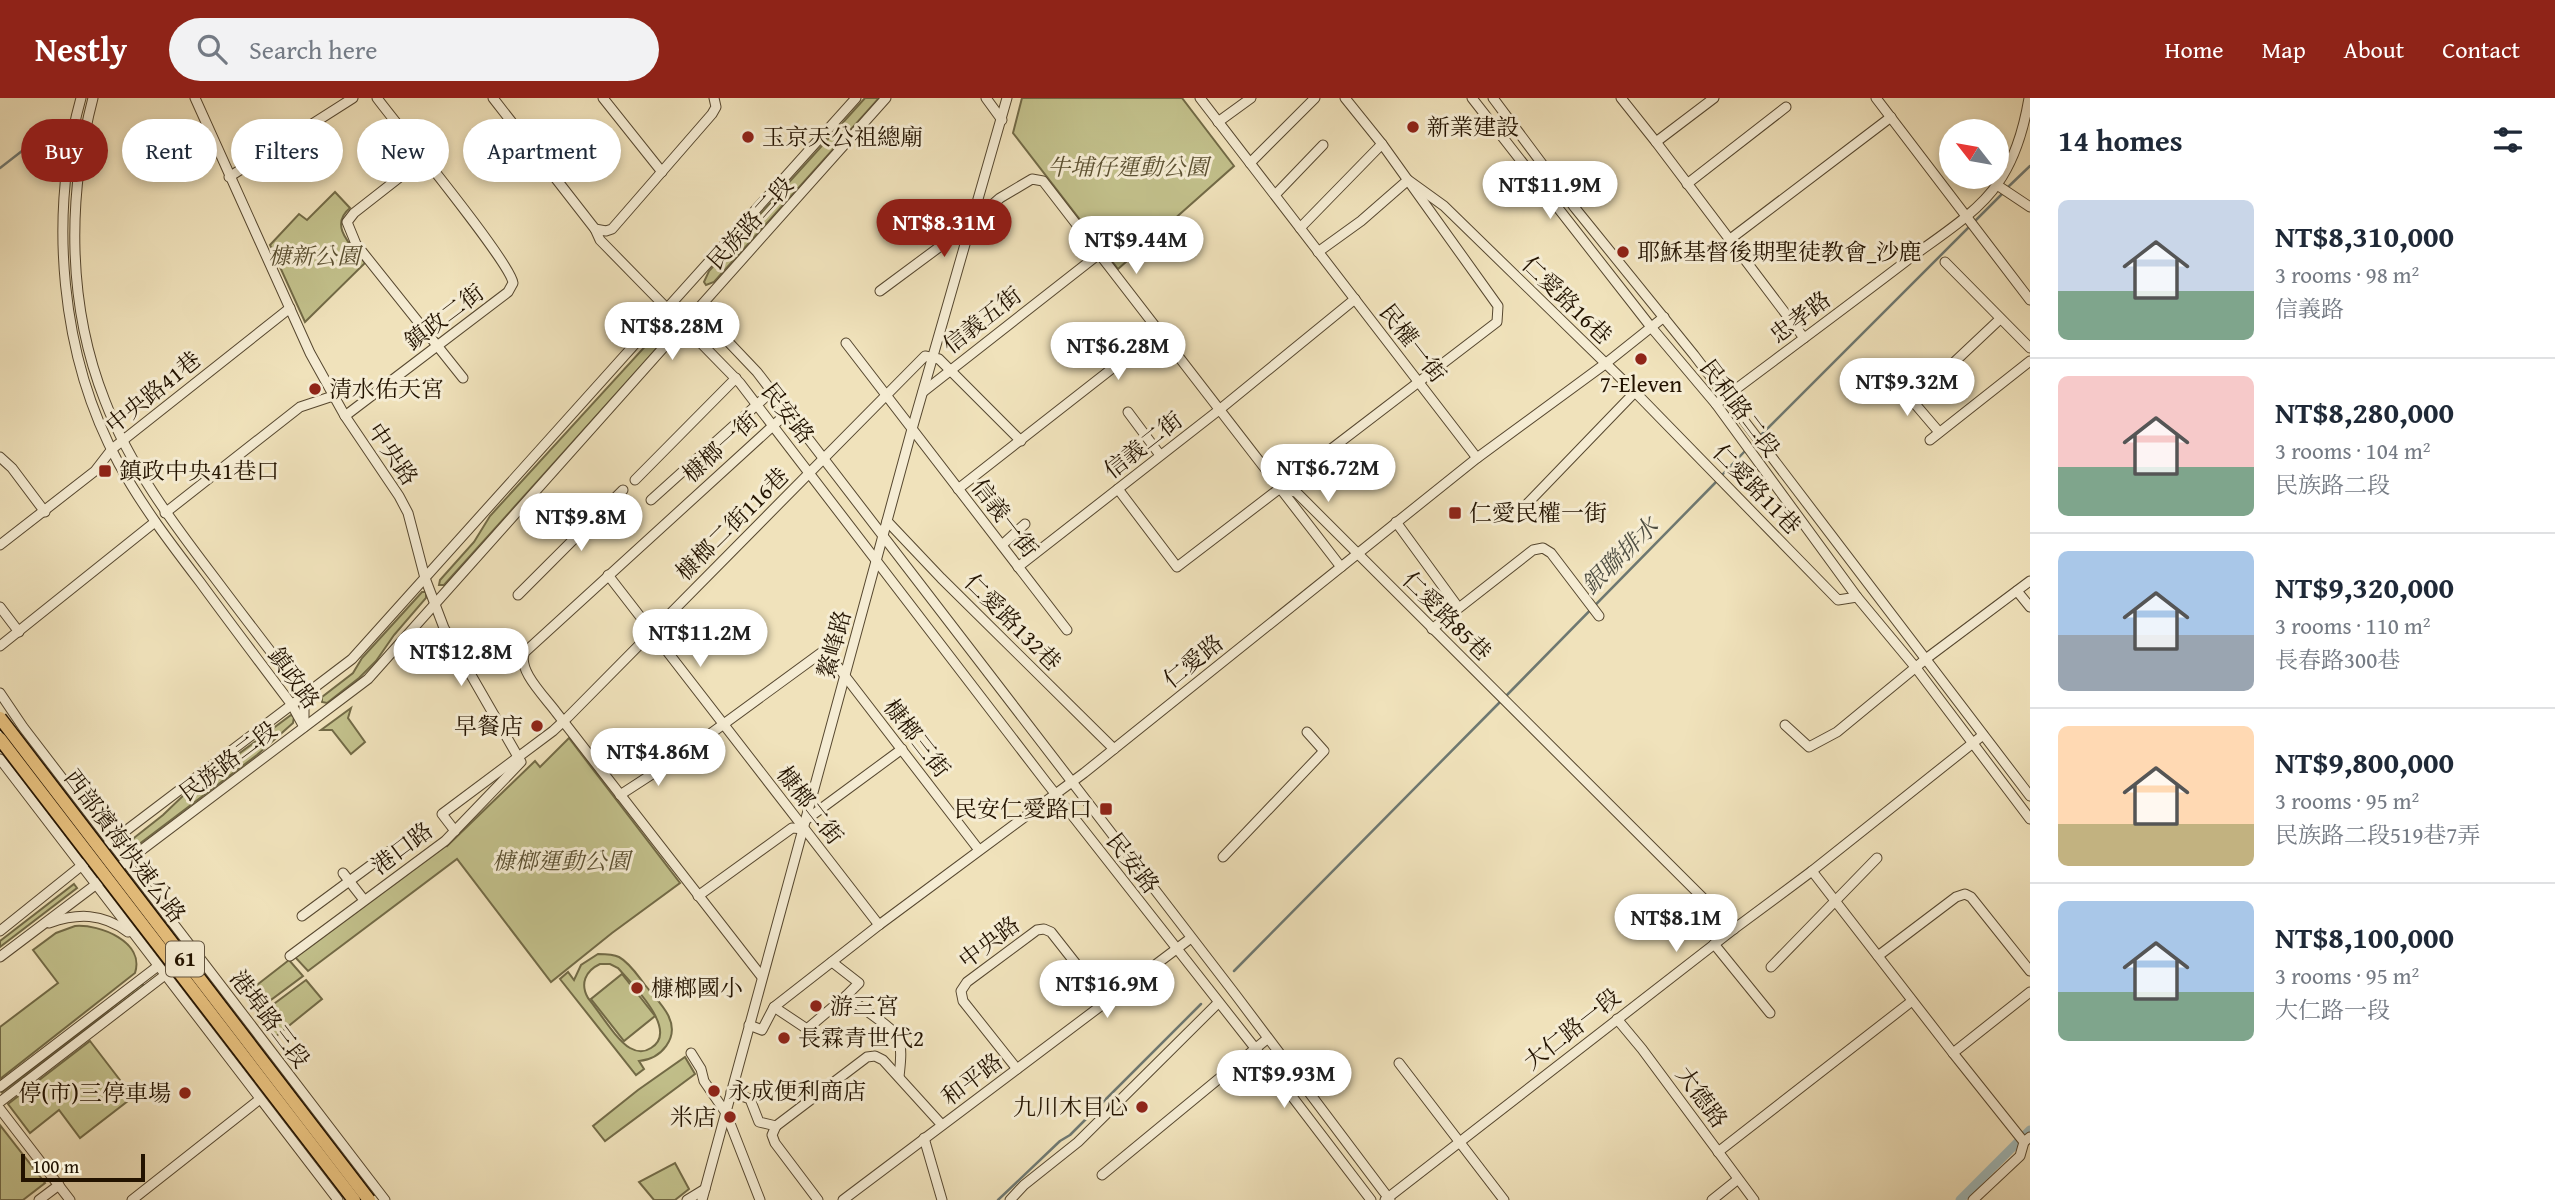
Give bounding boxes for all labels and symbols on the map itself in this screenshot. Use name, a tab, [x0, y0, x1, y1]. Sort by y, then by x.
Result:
place label: 新業建設	[1427, 110, 1519, 143]
marker: 新業建設	[1405, 119, 1421, 135]
north arrow	[1939, 119, 2009, 189]
place label: 玉京天公祖總廟	[762, 120, 923, 153]
marker: 玉京天公祖總廟	[740, 129, 756, 145]
park label: 牛埔仔運動公園	[1048, 150, 1213, 183]
pin: NT$11.9M	[1478, 162, 1622, 221]
street label: 民族路二段	[699, 169, 800, 276]
pin: NT$8.31M	[872, 200, 1016, 259]
pin: NT$9.44M	[1064, 216, 1208, 276]
place label: 耶穌基督後期聖徒教會_沙鹿	[1637, 235, 1922, 268]
park label: 槺新公園	[268, 239, 364, 272]
marker: 耶穌基督後期聖徒教會_沙鹿	[1615, 244, 1631, 260]
street label: 仁愛路16巷	[1515, 248, 1620, 351]
street label: 鎮政二街	[397, 276, 490, 357]
street label: 信義五街	[935, 278, 1028, 361]
street label: 忠孝路	[1762, 283, 1837, 351]
street label: 民權一街	[1372, 296, 1455, 389]
pin: NT$8.28M	[600, 302, 744, 362]
pin: NT$6.28M	[1046, 322, 1190, 382]
street label: 中央路41巷	[98, 343, 207, 440]
marker: 7-Eleven	[1633, 351, 1649, 367]
street label: 民和路二段	[1693, 352, 1788, 464]
pin: NT$9.32M	[1835, 358, 1979, 418]
place label: 7-Eleven	[1600, 367, 1682, 400]
place label: 清水佑天宮	[329, 372, 444, 405]
street label: 民安路	[754, 375, 823, 450]
marker: 清水佑天宮	[307, 381, 323, 397]
street label: 信義二街	[1096, 403, 1189, 486]
street label: 槺榔一街	[674, 404, 765, 490]
street label: 中央路	[360, 416, 426, 492]
street label: 仁愛路11巷	[1706, 436, 1809, 541]
pin: NT$6.72M	[1256, 444, 1400, 504]
place label: 鎮政中央41巷口	[119, 454, 279, 487]
street label: 槺榔二街116巷	[668, 460, 796, 588]
marker: 鎮政中央41巷口	[97, 463, 113, 479]
street label: 信義一街	[964, 471, 1047, 564]
pin: NT$9.8M	[516, 494, 646, 553]
place label: 仁愛民權一街	[1469, 496, 1607, 529]
marker: 仁愛民權一街	[1447, 505, 1463, 521]
water label: 銀聯排水	[1573, 508, 1667, 602]
street label: 仁愛路85巷	[1395, 564, 1499, 668]
street label: 仁愛路132巷	[957, 566, 1069, 678]
street label: 鰲峰路	[809, 606, 858, 681]
pin: NT$11.2M	[628, 610, 772, 669]
street label: 仁愛路	[1155, 626, 1230, 695]
pin: NT$12.8M	[389, 628, 533, 688]
street label: 鎮政路	[261, 640, 328, 715]
street label: 槺榔三街	[876, 691, 959, 784]
place label: 早餐店	[454, 709, 523, 742]
street label: 民族路二段	[172, 713, 284, 808]
marker: 早餐店	[529, 718, 545, 734]
pin: NT$4.86M	[586, 728, 730, 788]
street label: 槺榔二街	[769, 758, 852, 851]
street label: 西部濱海快速公路	[57, 762, 194, 929]
place label: 民安仁愛路口	[954, 792, 1092, 825]
marker: 民安仁愛路口	[1098, 801, 1114, 817]
street label: 港口路	[364, 814, 439, 882]
street label: 民安路	[1099, 825, 1168, 900]
park label: 槺榔運動公園	[492, 844, 634, 877]
pin: NT$8.1M	[1611, 894, 1741, 954]
street label: 中央路	[951, 908, 1026, 976]
road number: 61	[166, 942, 204, 976]
pin: NT$16.9M	[1035, 960, 1179, 1020]
street label: 港埠路三段	[223, 963, 318, 1075]
place label: 槺榔國小	[651, 971, 743, 1004]
marker: 槺榔國小	[629, 980, 645, 996]
street label: 大仁路一段	[1516, 980, 1627, 1077]
place label: 游三宮	[830, 989, 899, 1022]
marker: 游三宮	[808, 998, 824, 1014]
place label: 長霖青世代2	[798, 1021, 924, 1054]
marker: 長霖青世代2	[776, 1030, 792, 1046]
street label: 和平路	[934, 1045, 1009, 1113]
pin: NT$9.93M	[1212, 1051, 1356, 1110]
street label: 大德路	[1669, 1059, 1736, 1134]
place label: 永成便利商店	[728, 1074, 866, 1107]
place label: 停(市)三停車場	[18, 1076, 171, 1109]
marker: 永成便利商店	[706, 1083, 722, 1099]
marker: 停(市)三停車場	[177, 1085, 193, 1101]
place label: 九川木目心	[1013, 1090, 1128, 1123]
marker: 九川木目心	[1134, 1099, 1150, 1115]
place label: 米店	[670, 1100, 716, 1133]
marker: 米店	[722, 1109, 738, 1125]
scale bar	[21, 1151, 145, 1183]

